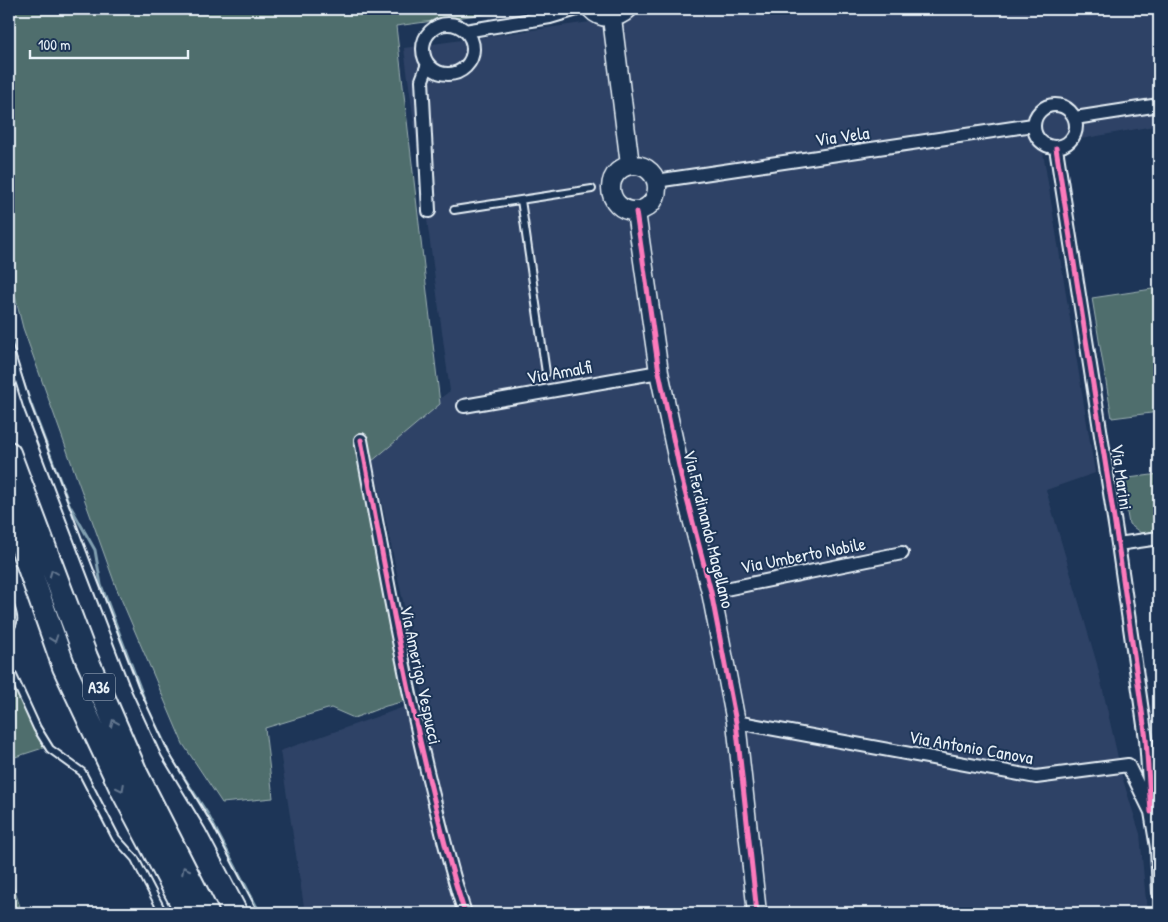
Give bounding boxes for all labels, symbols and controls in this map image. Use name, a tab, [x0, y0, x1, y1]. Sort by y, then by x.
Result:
scale bar	[30, 28, 188, 60]
text: 100 m	[38, 34, 71, 55]
street label: Via Vela	[813, 120, 871, 152]
street label: Via Amalfi	[525, 354, 594, 390]
street label: Via Marini	[1105, 442, 1139, 512]
street label: Via Ferdinando Magellano	[677, 447, 741, 611]
street label: Via Umberto Nobile	[738, 531, 868, 579]
one-way arrow	[49, 569, 59, 578]
street label: Via Amerigo Vespucci	[394, 603, 448, 747]
one-way arrow	[48, 635, 58, 643]
road number: A36	[83, 674, 115, 700]
one-way arrow	[110, 720, 120, 728]
street label: Via Antonio Canova	[907, 724, 1035, 770]
one-way arrow	[115, 782, 125, 791]
one-way arrow	[181, 866, 191, 875]

